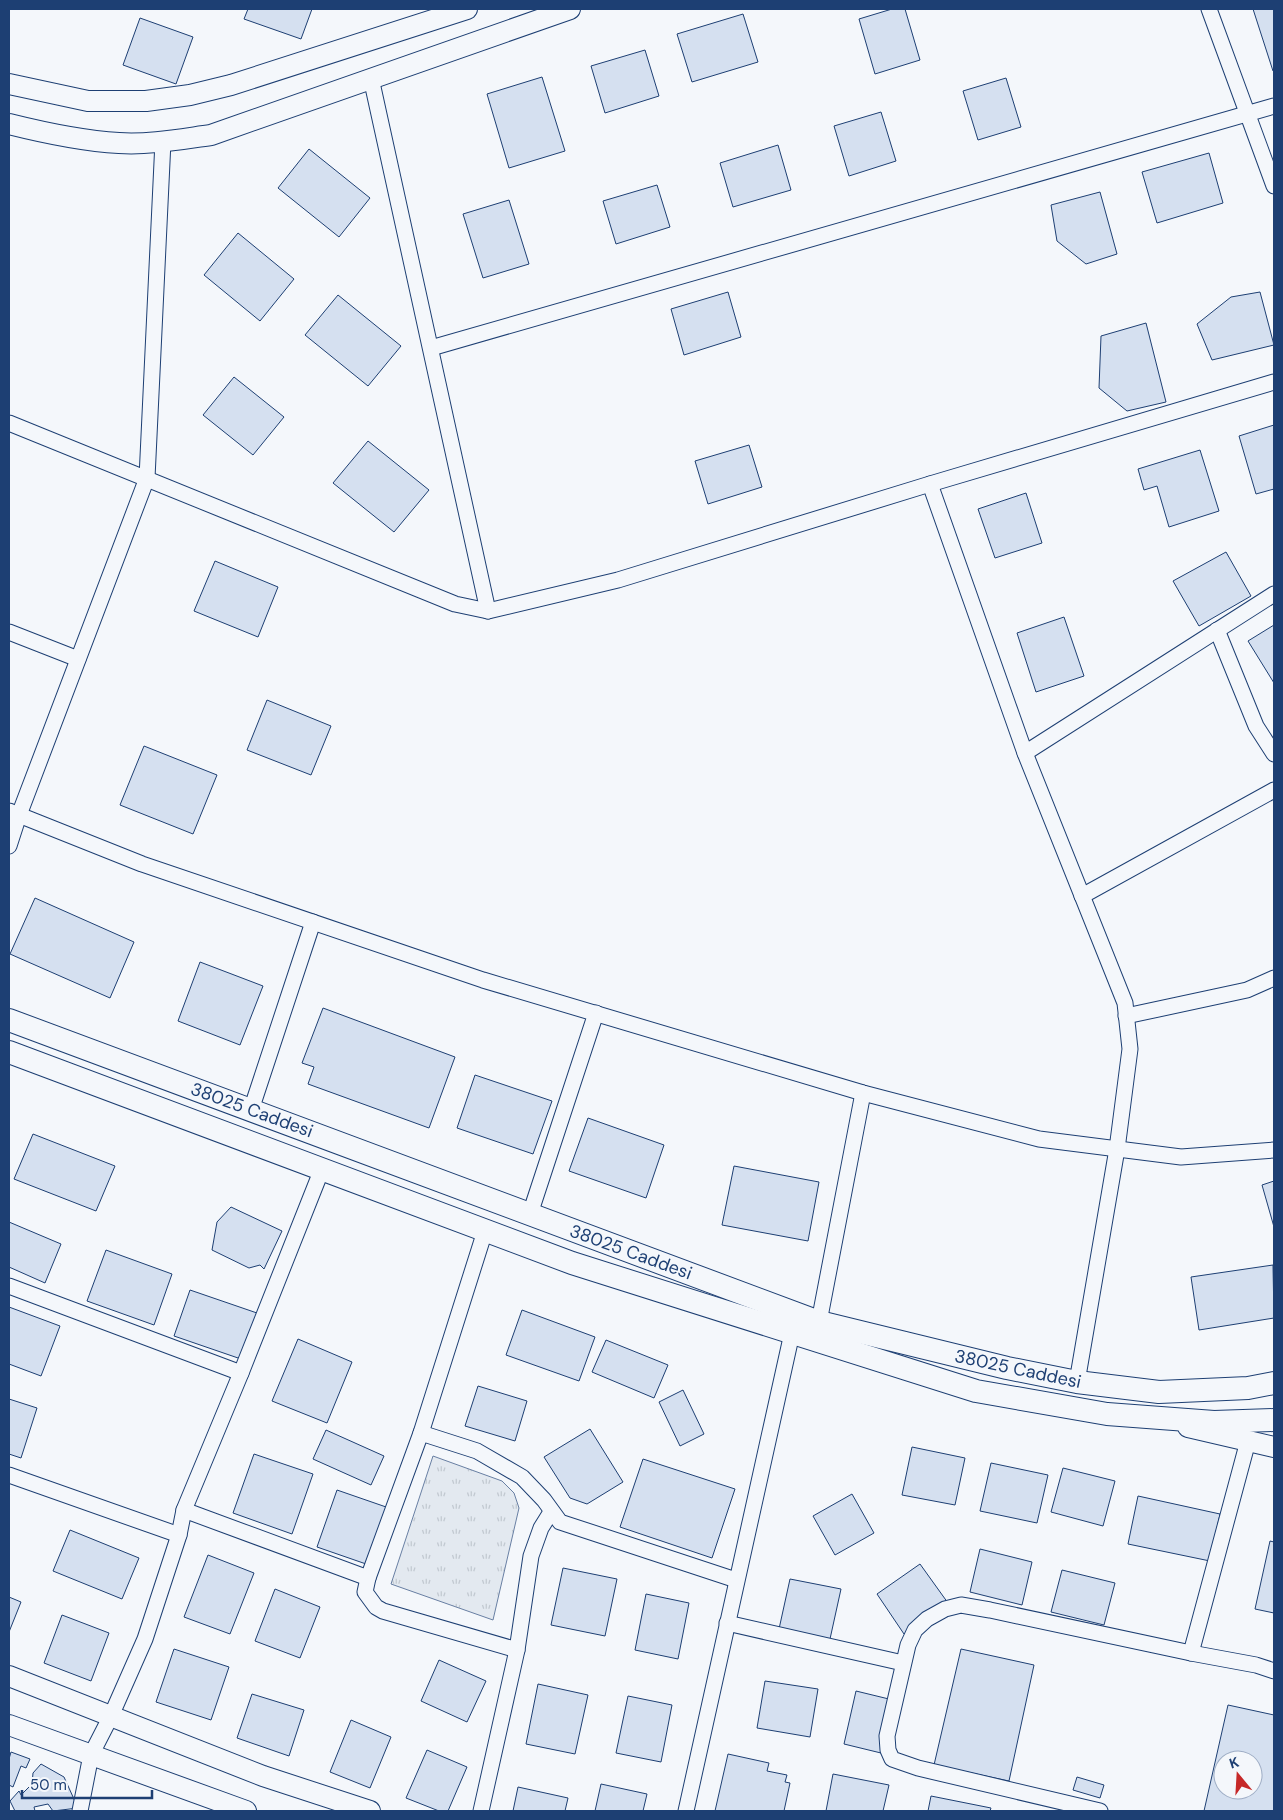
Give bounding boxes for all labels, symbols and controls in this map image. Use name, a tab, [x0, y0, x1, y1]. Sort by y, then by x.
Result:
street label: 38025 Caddesi	[187, 1077, 317, 1143]
street label: 38025 Caddesi	[566, 1219, 696, 1285]
street label: 38025 Caddesi	[953, 1344, 1083, 1394]
north arrow	[1213, 1750, 1263, 1800]
text: K	[1227, 1753, 1241, 1773]
scale bar	[22, 1768, 152, 1800]
text: 50 m	[30, 1775, 67, 1795]

